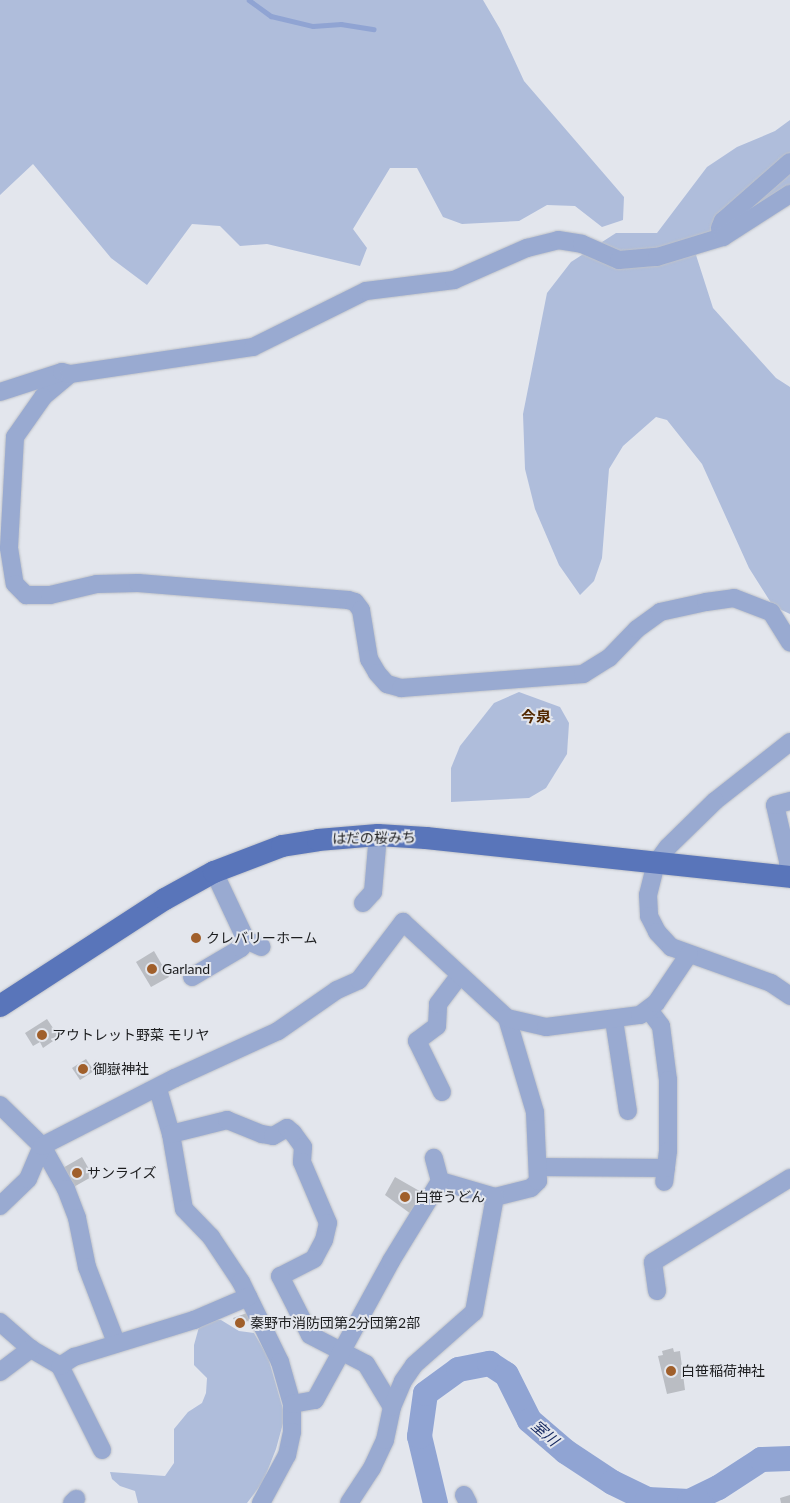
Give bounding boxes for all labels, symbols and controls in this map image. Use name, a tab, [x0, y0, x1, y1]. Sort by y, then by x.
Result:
district label: 今泉	[521, 708, 551, 726]
street label: はだの桜みち	[332, 829, 416, 847]
place label: クレバリーホーム	[206, 930, 318, 946]
marker: クレバリーホーム	[190, 932, 202, 944]
place label: Garland	[162, 961, 210, 977]
marker: Garland	[146, 963, 158, 975]
place label: アウトレット野菜 モリヤ	[52, 1027, 210, 1043]
marker: アウトレット野菜 モリヤ	[36, 1029, 48, 1041]
place label: 御嶽神社	[93, 1061, 149, 1077]
marker: 御嶽神社	[77, 1063, 89, 1075]
place label: サンライズ	[87, 1165, 157, 1181]
marker: サンライズ	[71, 1167, 83, 1179]
place label: 白笹うどん	[415, 1189, 485, 1205]
marker: 白笹うどん	[399, 1191, 411, 1203]
place label: 秦野市消防団第2分団第2部	[250, 1315, 420, 1331]
marker: 秦野市消防団第2分団第2部	[234, 1317, 246, 1329]
place label: 白笹稲荷神社	[681, 1363, 765, 1379]
marker: 白笹稲荷神社	[665, 1365, 677, 1377]
water label: 室川	[528, 1416, 562, 1450]

